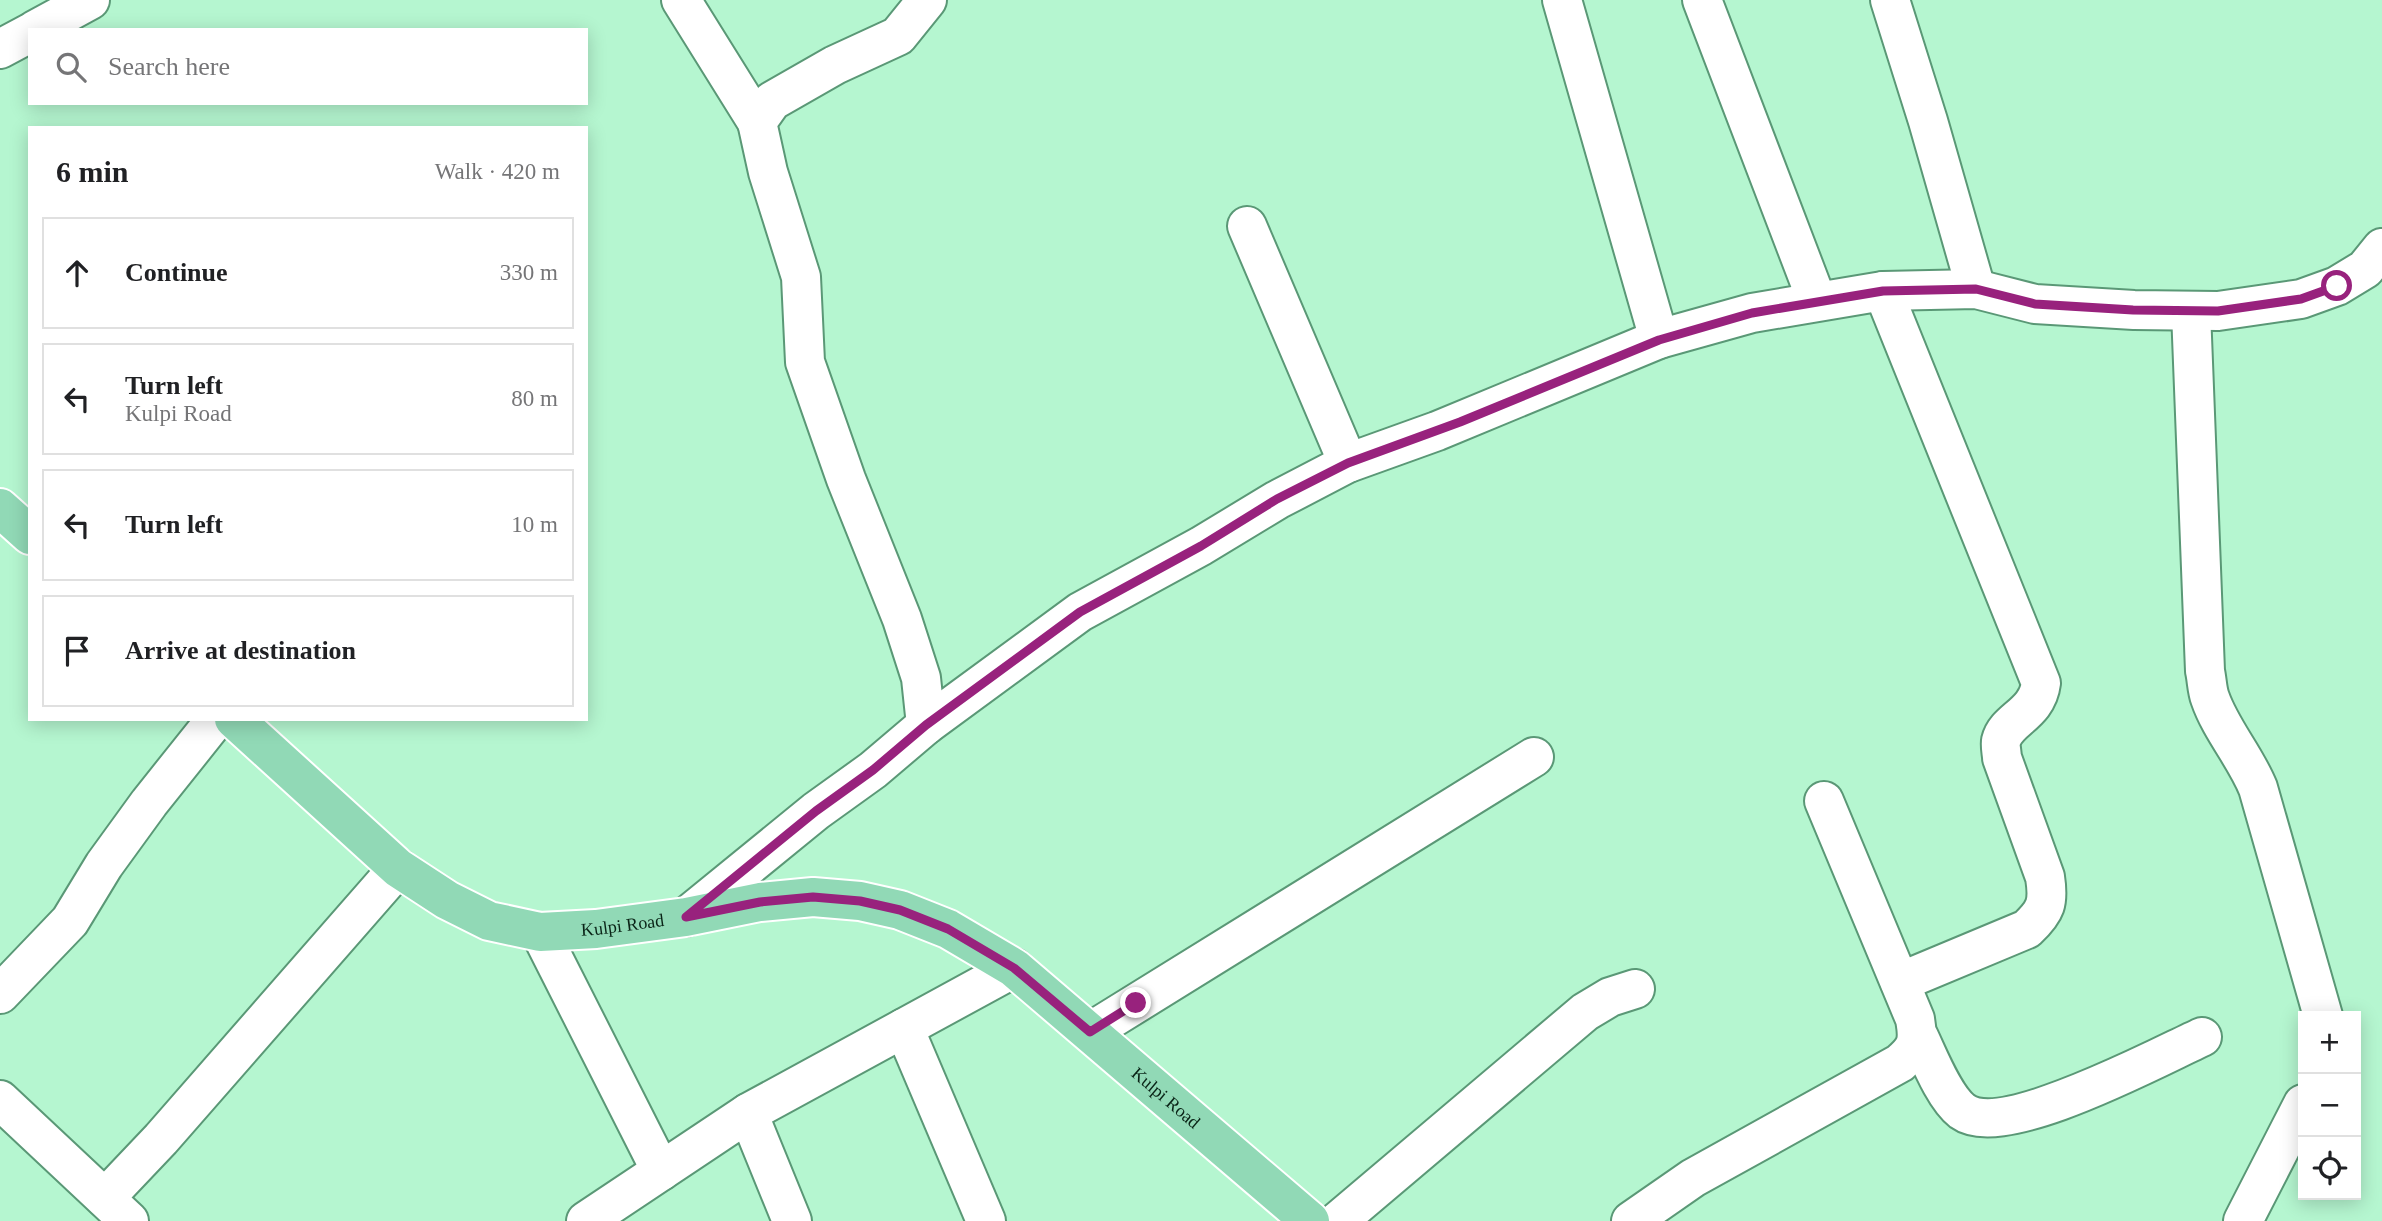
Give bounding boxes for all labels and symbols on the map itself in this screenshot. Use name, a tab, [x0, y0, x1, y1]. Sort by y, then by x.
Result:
route start	[2321, 270, 2352, 301]
street label: Kulpi Road	[580, 910, 665, 940]
route end	[1120, 987, 1151, 1018]
street label: Kulpi Road	[1128, 1063, 1204, 1132]

